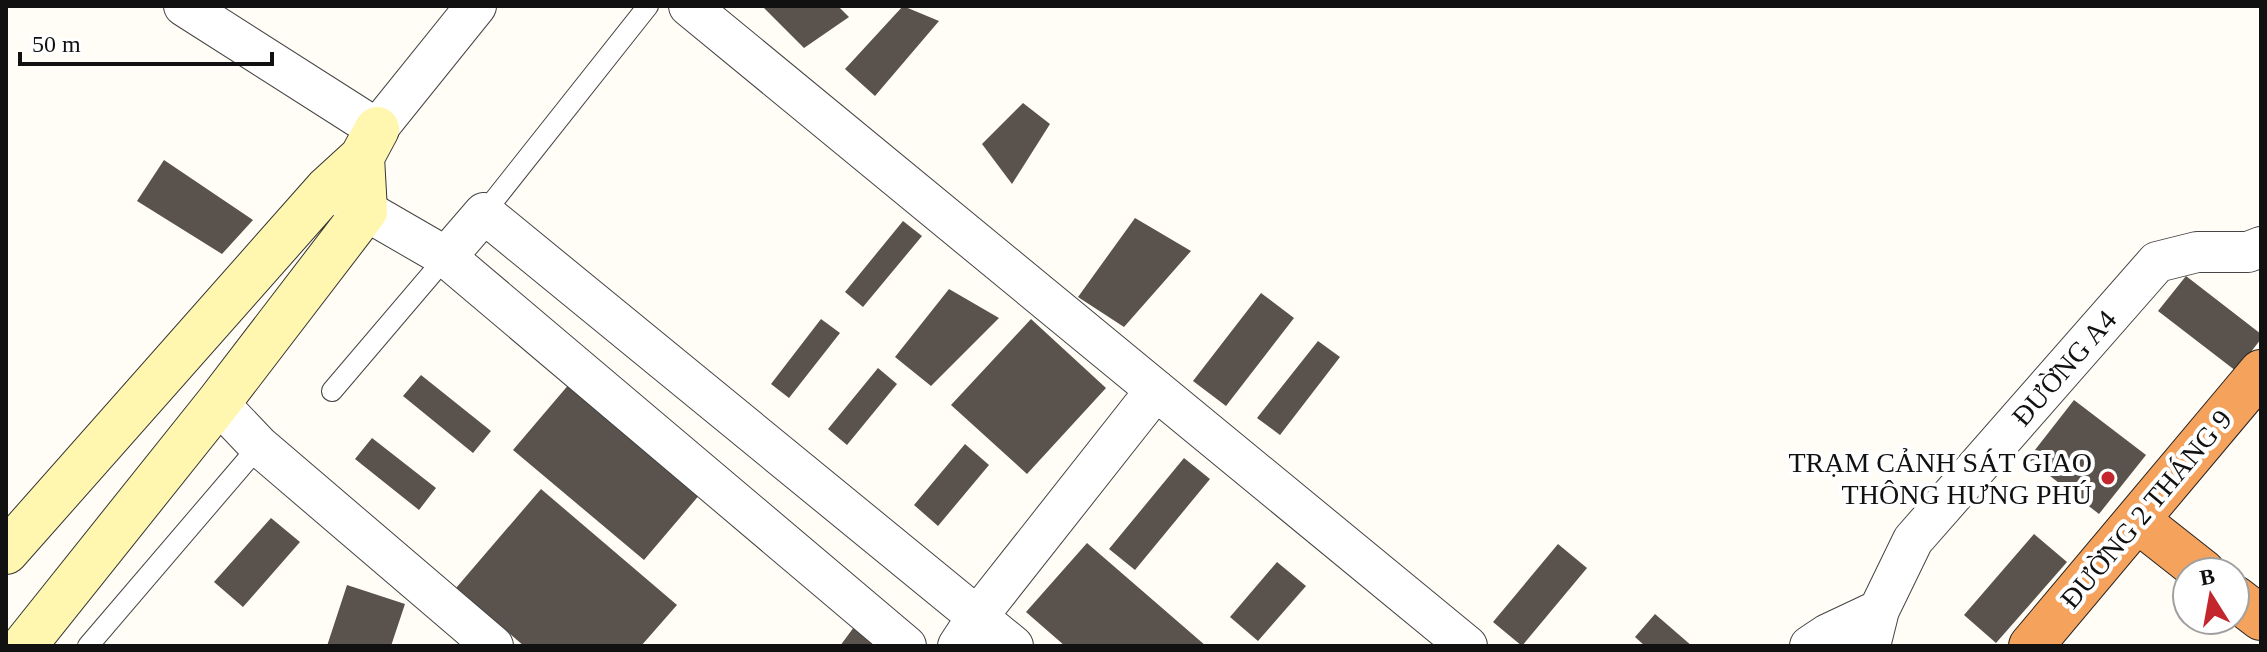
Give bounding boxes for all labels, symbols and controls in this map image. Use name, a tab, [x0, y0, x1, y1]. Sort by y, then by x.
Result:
scale bar	[20, 16, 272, 66]
text: 50 m	[32, 31, 81, 57]
street label: ĐƯỜNG A4	[2006, 304, 2122, 432]
street label: ĐƯỜNG 2 THÁNG 9	[2054, 404, 2238, 614]
place label: TRẠM CẢNH SÁT GIAO THÔNG HƯNG PHÚ	[1788, 447, 2092, 510]
marker: TRẠM CẢNH SÁT GIAO THÔNG HƯNG PHÚ	[2099, 469, 2117, 487]
north arrow	[2171, 556, 2251, 636]
text: B	[2198, 563, 2217, 591]

